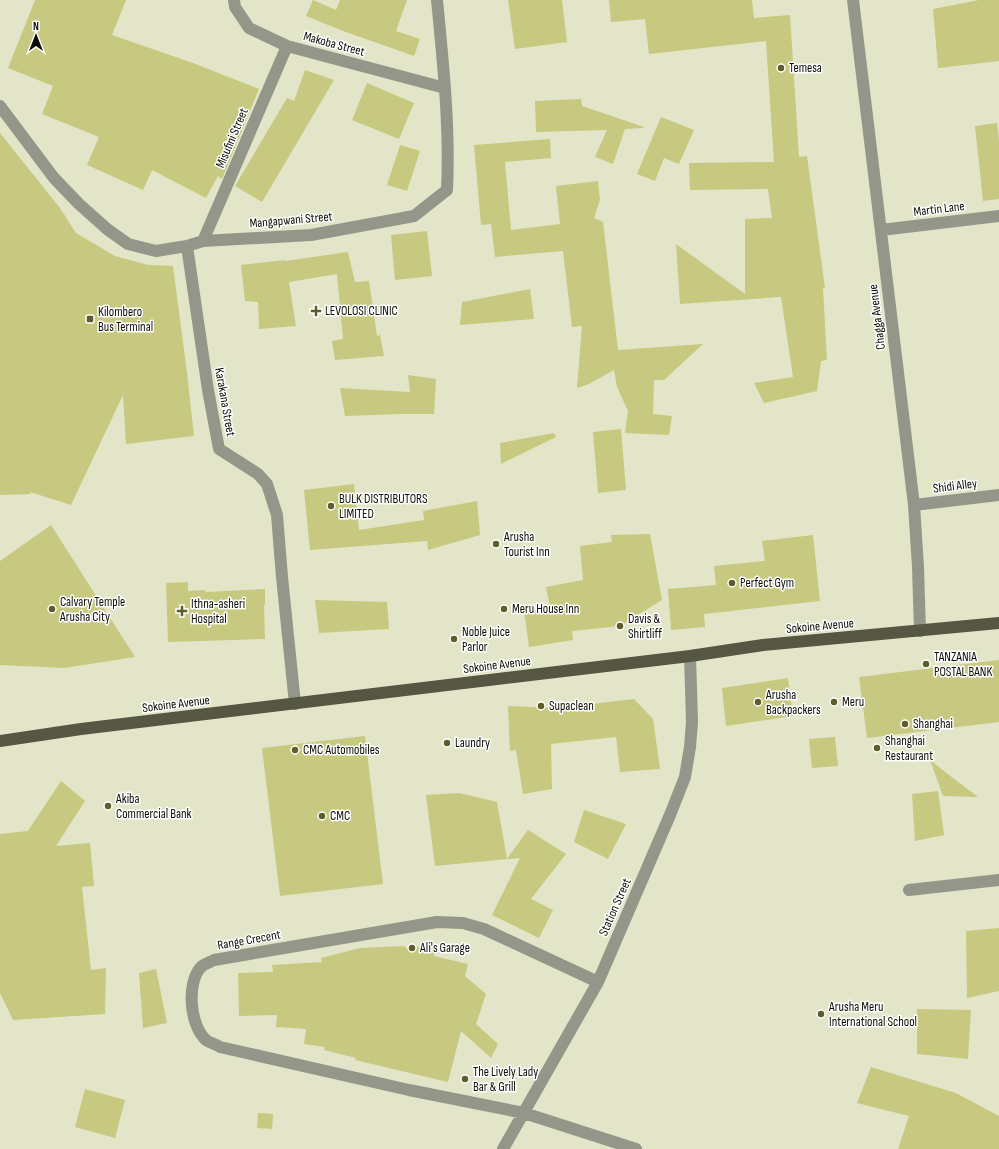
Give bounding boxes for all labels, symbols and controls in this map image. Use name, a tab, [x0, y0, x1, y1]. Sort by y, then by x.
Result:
north arrow	[16, 16, 56, 56]
text: N	[33, 20, 39, 33]
street label: Makoba Street	[302, 28, 366, 60]
place label: Temesa	[789, 60, 822, 76]
marker: Temesa	[776, 63, 786, 73]
street label: Misufini Street	[212, 106, 252, 170]
street label: Martin Lane	[913, 198, 965, 220]
street label: Mangapwani Street	[249, 208, 333, 232]
street label: Chagga Avenue	[865, 283, 889, 351]
place label: LEVOLOSI CLINIC	[325, 303, 398, 319]
place label: Kilombero Bus Terminal	[98, 304, 153, 335]
marker: LEVOLOSI CLINIC	[310, 305, 322, 317]
marker: Kilombero Bus Terminal	[85, 314, 95, 324]
street label: Karakana Street	[211, 366, 239, 438]
street label: Shidi Alley	[932, 475, 978, 497]
place label: BULK DISTRIBUTORS LIMITED	[339, 491, 428, 522]
marker: BULK DISTRIBUTORS LIMITED	[326, 501, 336, 511]
place label: Arusha Tourist Inn	[503, 529, 550, 560]
marker: Arusha Tourist Inn	[491, 539, 501, 549]
place label: Perfect Gym	[740, 575, 794, 591]
marker: Perfect Gym	[727, 578, 737, 588]
place label: Calvary Temple Arusha City	[59, 594, 125, 625]
place label: Ithna-asheri Hospital	[191, 596, 245, 627]
place label: Meru House Inn	[512, 601, 579, 617]
marker: Calvary Temple Arusha City	[47, 604, 57, 614]
marker: Meru House Inn	[499, 604, 509, 614]
marker: Ithna-asheri Hospital	[176, 605, 188, 617]
place label: Davis & Shirtliff	[628, 611, 663, 642]
street label: Sokoine Avenue	[785, 615, 855, 637]
marker: Davis & Shirtliff	[615, 621, 625, 631]
place label: Noble Juice Parlor	[462, 624, 510, 655]
marker: Noble Juice Parlor	[449, 634, 459, 644]
place label: TANZANIA POSTAL BANK	[934, 649, 992, 680]
street label: Sokoine Avenue	[462, 653, 532, 677]
marker: TANZANIA POSTAL BANK	[921, 659, 931, 669]
place label: Arusha Backpackers	[765, 687, 821, 718]
street label: Sokoine Avenue	[141, 692, 211, 716]
place label: Meru	[842, 694, 864, 710]
marker: Arusha Backpackers	[753, 697, 763, 707]
marker: Meru	[829, 697, 839, 707]
place label: Supaclean	[549, 698, 594, 714]
marker: Supaclean	[536, 701, 546, 711]
place label: Shanghai	[913, 716, 953, 732]
marker: Shanghai	[900, 719, 910, 729]
place label: Shanghai Restaurant	[885, 733, 933, 764]
place label: Laundry	[455, 735, 490, 751]
marker: Laundry	[442, 738, 452, 748]
place label: CMC Automobiles	[303, 742, 380, 758]
marker: Shanghai Restaurant	[872, 743, 882, 753]
marker: CMC Automobiles	[290, 745, 300, 755]
place label: Akiba Commercial Bank	[115, 791, 192, 822]
marker: Akiba Commercial Bank	[103, 801, 113, 811]
place label: CMC	[330, 808, 350, 824]
marker: CMC	[317, 811, 327, 821]
street label: Station Street	[595, 876, 635, 938]
street label: Range Crecent	[216, 927, 282, 953]
place label: Ali's Garage	[419, 940, 470, 956]
marker: Ali's Garage	[407, 943, 417, 953]
place label: Arusha Meru International School	[828, 999, 917, 1030]
marker: Arusha Meru International School	[816, 1009, 826, 1019]
place label: The Lively Lady Bar & Grill	[473, 1064, 538, 1095]
marker: The Lively Lady Bar & Grill	[460, 1074, 470, 1084]

